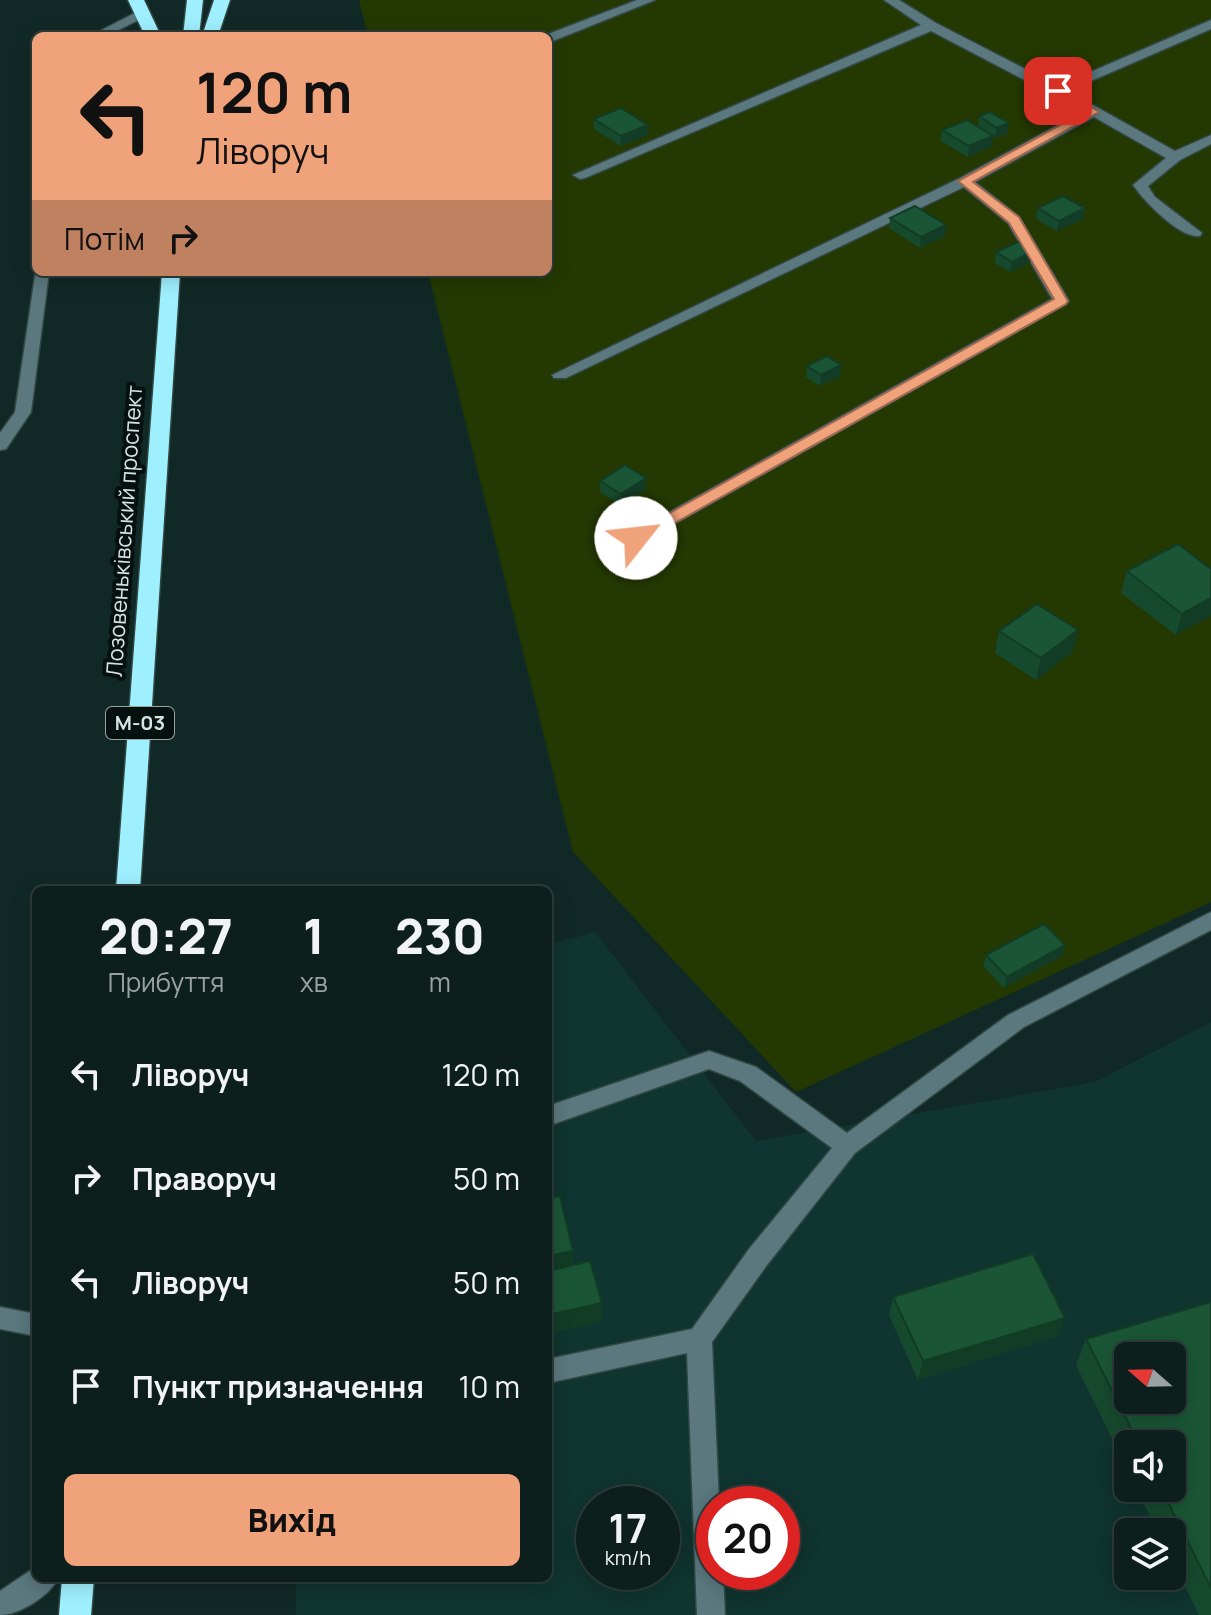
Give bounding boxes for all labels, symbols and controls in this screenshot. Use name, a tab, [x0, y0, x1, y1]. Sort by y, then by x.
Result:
text: 120 m	[196, 53, 352, 130]
pin	[1024, 57, 1092, 125]
icon: left	[64, 64, 168, 168]
icon: arrive	[1036, 69, 1080, 113]
text: Ліворуч	[196, 126, 329, 175]
icon: right	[161, 216, 205, 260]
text: Потім	[64, 218, 145, 259]
street label: Лозовеньківський проспект	[99, 384, 149, 678]
position arrow	[594, 496, 678, 580]
road number: М-03	[106, 707, 174, 739]
text: 20:27	[99, 903, 233, 968]
text: 1	[303, 903, 325, 968]
text: 230	[395, 903, 485, 968]
text: Прибуття	[108, 964, 224, 1000]
text: хв	[300, 964, 328, 1000]
text: m	[429, 964, 451, 1000]
icon: left	[64, 1052, 108, 1096]
text: Ліворуч	[132, 1054, 249, 1095]
text: 120 m	[441, 1054, 520, 1095]
icon: right	[64, 1156, 108, 1200]
text: Праворуч	[132, 1158, 277, 1199]
text: 50 m	[453, 1158, 520, 1199]
icon: left	[64, 1260, 108, 1304]
text: Ліворуч	[132, 1262, 249, 1303]
text: 50 m	[453, 1262, 520, 1303]
north arrow	[1114, 1342, 1186, 1414]
map controls	[1114, 1342, 1186, 1590]
icon: arrive	[64, 1364, 108, 1408]
text: Пункт призначення	[132, 1366, 424, 1407]
text: 10 m	[459, 1366, 520, 1407]
button: sound	[1114, 1430, 1186, 1502]
button: Вихід	[64, 1474, 520, 1566]
speed limit sign: 20	[696, 1486, 800, 1590]
text: 17	[609, 1500, 647, 1555]
button: layers	[1114, 1518, 1186, 1590]
text: km/h	[605, 1544, 651, 1571]

